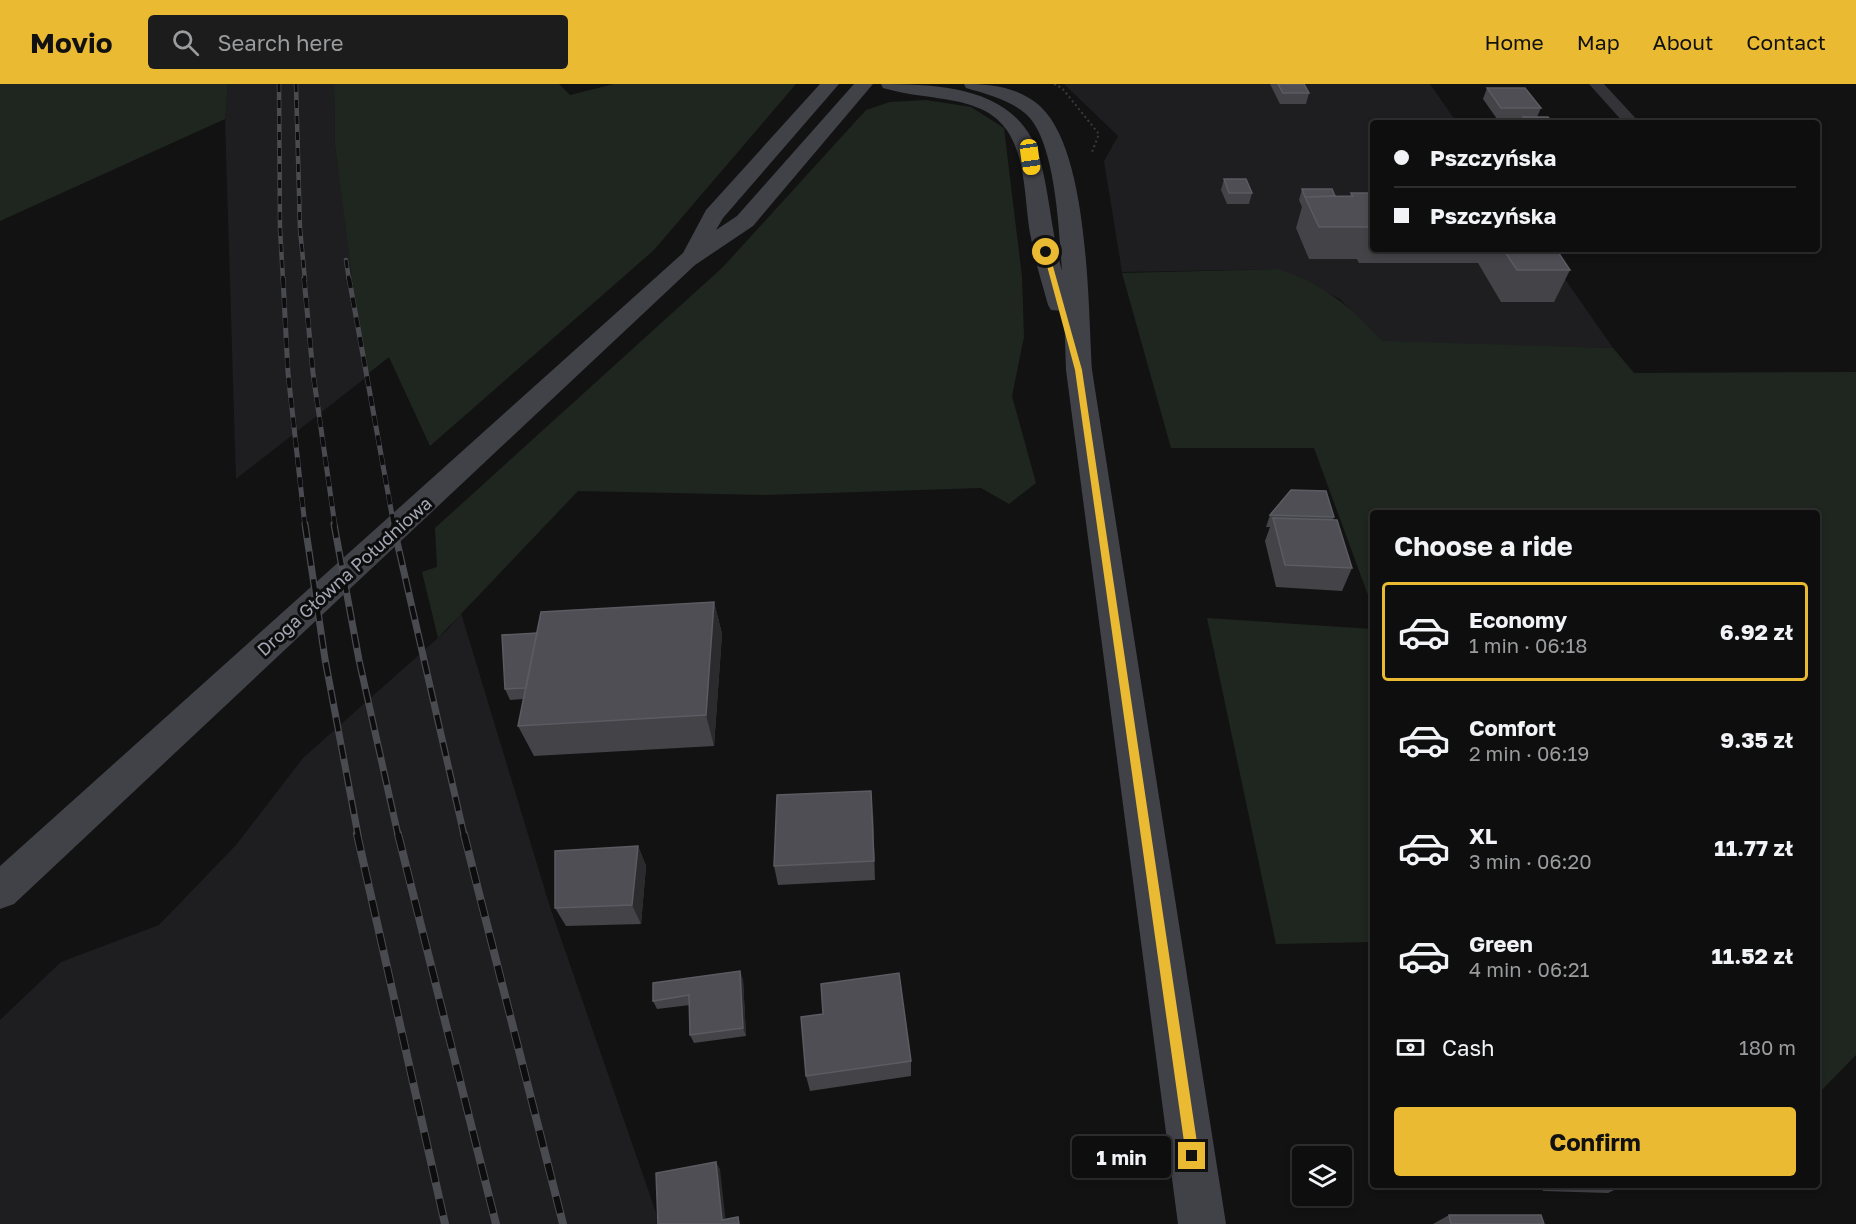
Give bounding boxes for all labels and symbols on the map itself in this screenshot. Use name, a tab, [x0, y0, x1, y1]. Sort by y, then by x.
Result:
car	[1019, 138, 1041, 176]
route start	[1032, 238, 1059, 265]
street label: Droga Główna Południowa	[252, 492, 436, 660]
callout: 1 min	[1072, 1135, 1171, 1177]
route end	[1178, 1142, 1205, 1169]

